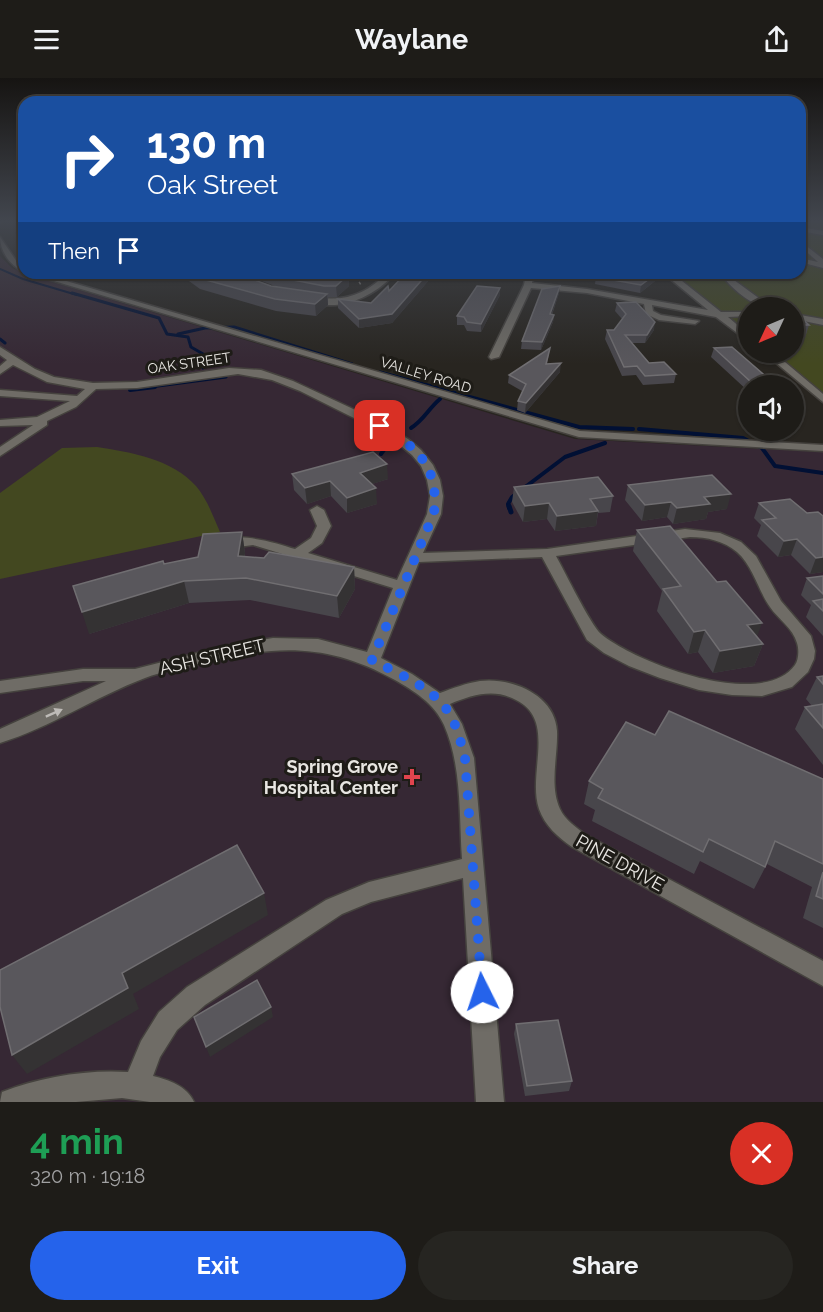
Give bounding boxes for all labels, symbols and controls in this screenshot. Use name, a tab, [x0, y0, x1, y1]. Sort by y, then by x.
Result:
icon: menu	[30, 23, 63, 56]
icon: share	[760, 23, 793, 56]
text: Waylane	[355, 24, 468, 55]
text: 130 m	[147, 119, 266, 168]
icon: right	[48, 120, 126, 198]
text: Oak Street	[147, 169, 278, 200]
icon: arrive	[112, 234, 145, 267]
text: Then	[48, 238, 100, 264]
north arrow	[738, 297, 804, 363]
map controls	[738, 297, 804, 441]
street label: OAK STREET	[146, 349, 232, 377]
street label: VALLEY ROAD	[379, 354, 473, 396]
button: sound	[738, 375, 804, 441]
pin	[354, 400, 405, 451]
icon: arrive	[363, 409, 396, 442]
street label: ASH STREET	[157, 634, 267, 679]
one-way arrow	[45, 708, 63, 718]
place label: Spring Grove Hospital Center	[264, 756, 398, 798]
marker: Spring Grove Hospital Center	[403, 768, 421, 786]
street label: PINE DRIVE	[573, 830, 668, 895]
position arrow	[450, 960, 514, 1024]
text: 4 min	[30, 1120, 124, 1162]
button: close	[730, 1122, 793, 1185]
text: 320 m · 19:18	[30, 1164, 145, 1188]
button: Exit	[30, 1231, 406, 1300]
button: Share	[418, 1231, 793, 1300]

